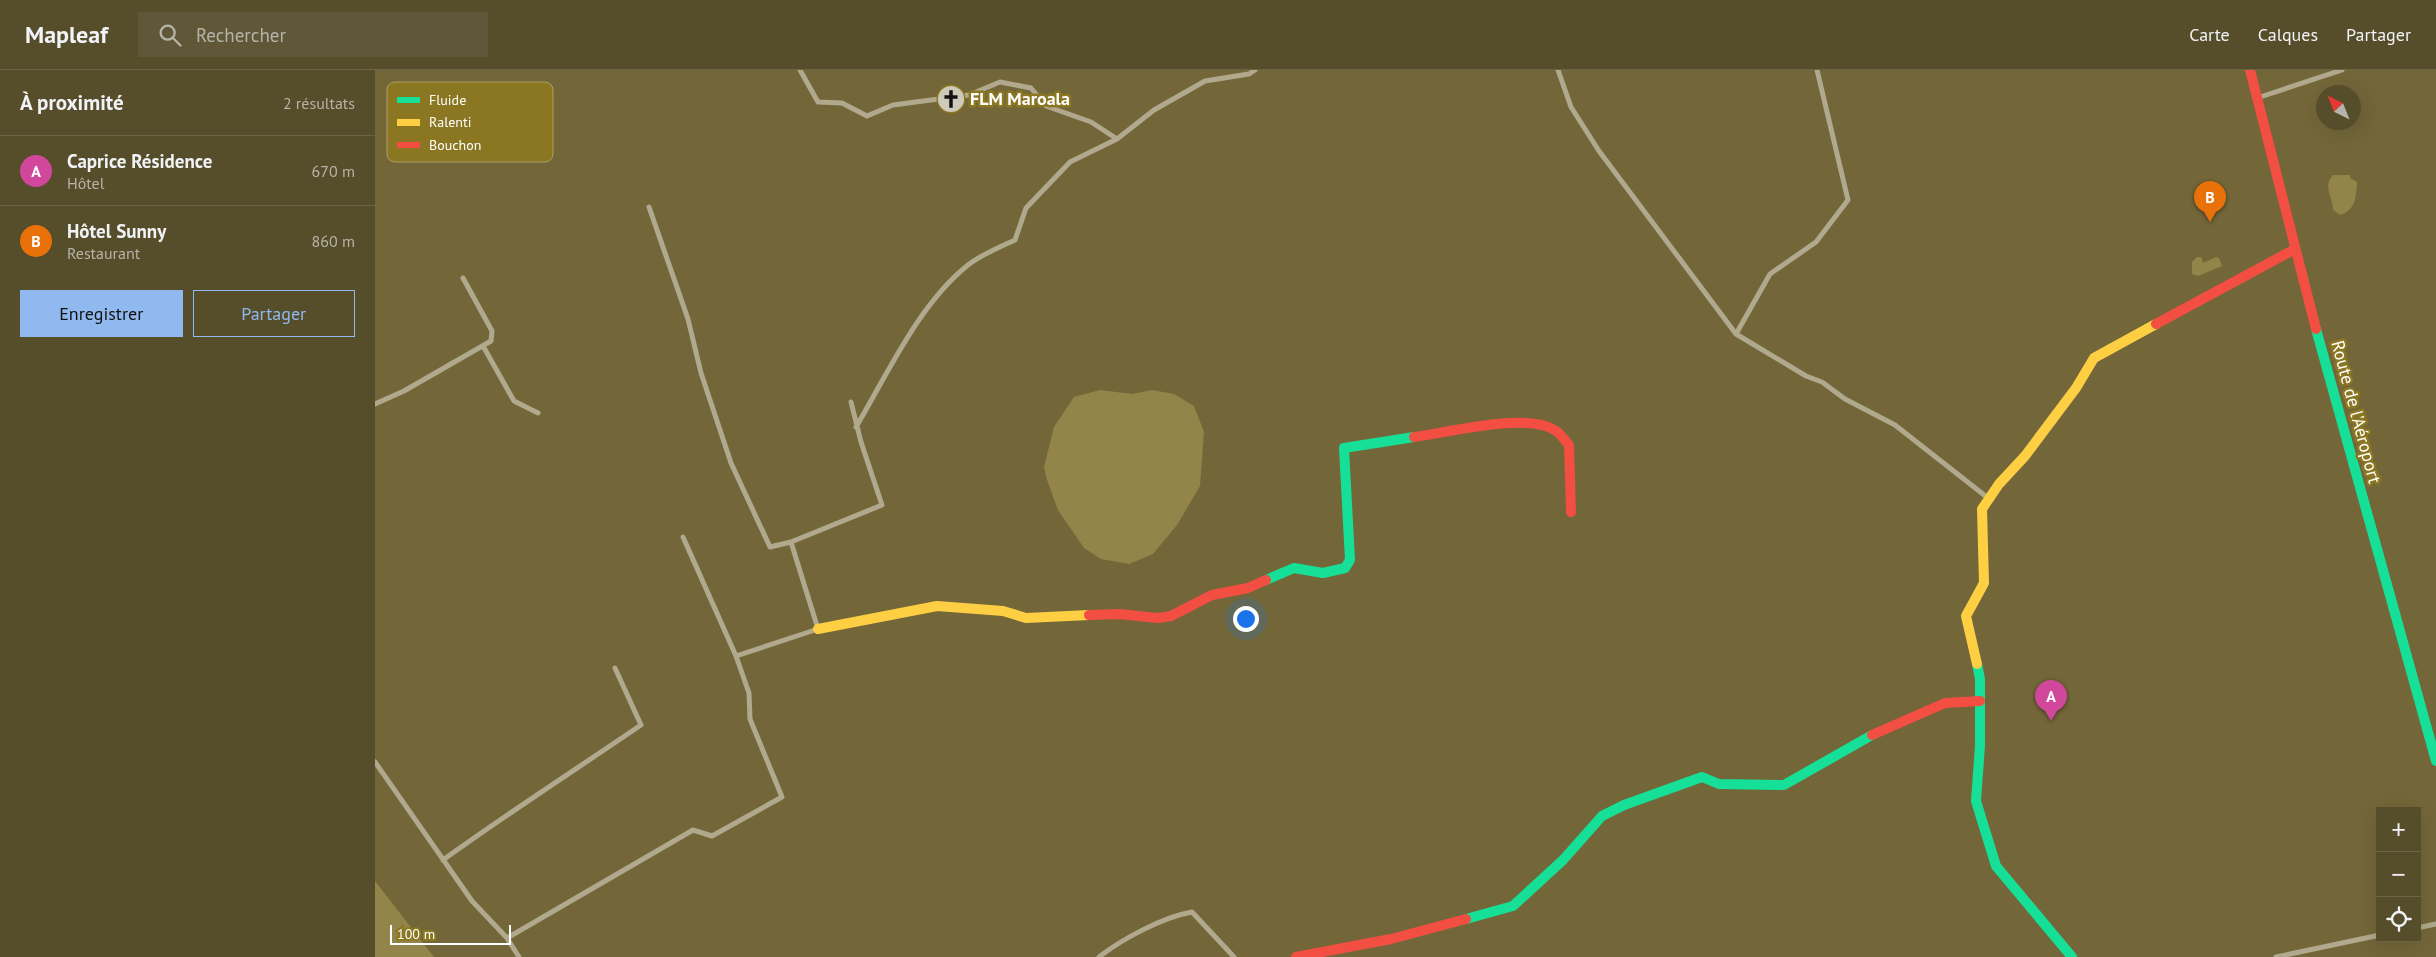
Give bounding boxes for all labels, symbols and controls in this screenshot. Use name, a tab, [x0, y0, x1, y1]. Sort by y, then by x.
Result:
search box	[138, 12, 488, 57]
text: Mapleaf	[25, 19, 108, 50]
icon: search	[156, 21, 184, 49]
text: Rechercher	[196, 23, 286, 47]
text: Carte	[2189, 23, 2230, 46]
text: Calques	[2258, 23, 2318, 46]
text: Partager	[2346, 23, 2411, 46]
legend	[387, 82, 553, 162]
church icon: FLM Maroala	[936, 84, 966, 114]
north arrow	[2316, 85, 2361, 130]
place label: FLM Maroala	[970, 87, 1070, 110]
text: À proximité	[20, 89, 124, 116]
text: Fluide	[429, 91, 466, 109]
text: 2 résultats	[283, 93, 355, 113]
text: Ralenti	[429, 113, 472, 131]
text: Bouchon	[429, 136, 481, 154]
text: Caprice Résidence	[67, 149, 212, 173]
text: A	[31, 161, 41, 181]
text: 670 m	[312, 161, 355, 181]
text: Hôtel	[67, 173, 104, 193]
pin: B	[2194, 181, 2226, 222]
text: Hôtel Sunny	[67, 219, 166, 243]
text: B	[31, 231, 41, 251]
text: 860 m	[312, 231, 355, 251]
text: Restaurant	[67, 243, 140, 263]
button: Enregistrer	[20, 290, 183, 337]
button: Partager	[193, 290, 355, 337]
street label: Route de l'Aéroport	[2326, 338, 2387, 486]
your location	[1233, 606, 1259, 632]
pin: A	[2035, 680, 2067, 721]
map controls	[2376, 807, 2421, 942]
button: +	[2376, 807, 2421, 852]
button: −	[2376, 852, 2421, 897]
button: locate	[2376, 897, 2421, 942]
scale bar	[390, 922, 511, 945]
text: 100 m	[397, 925, 435, 943]

